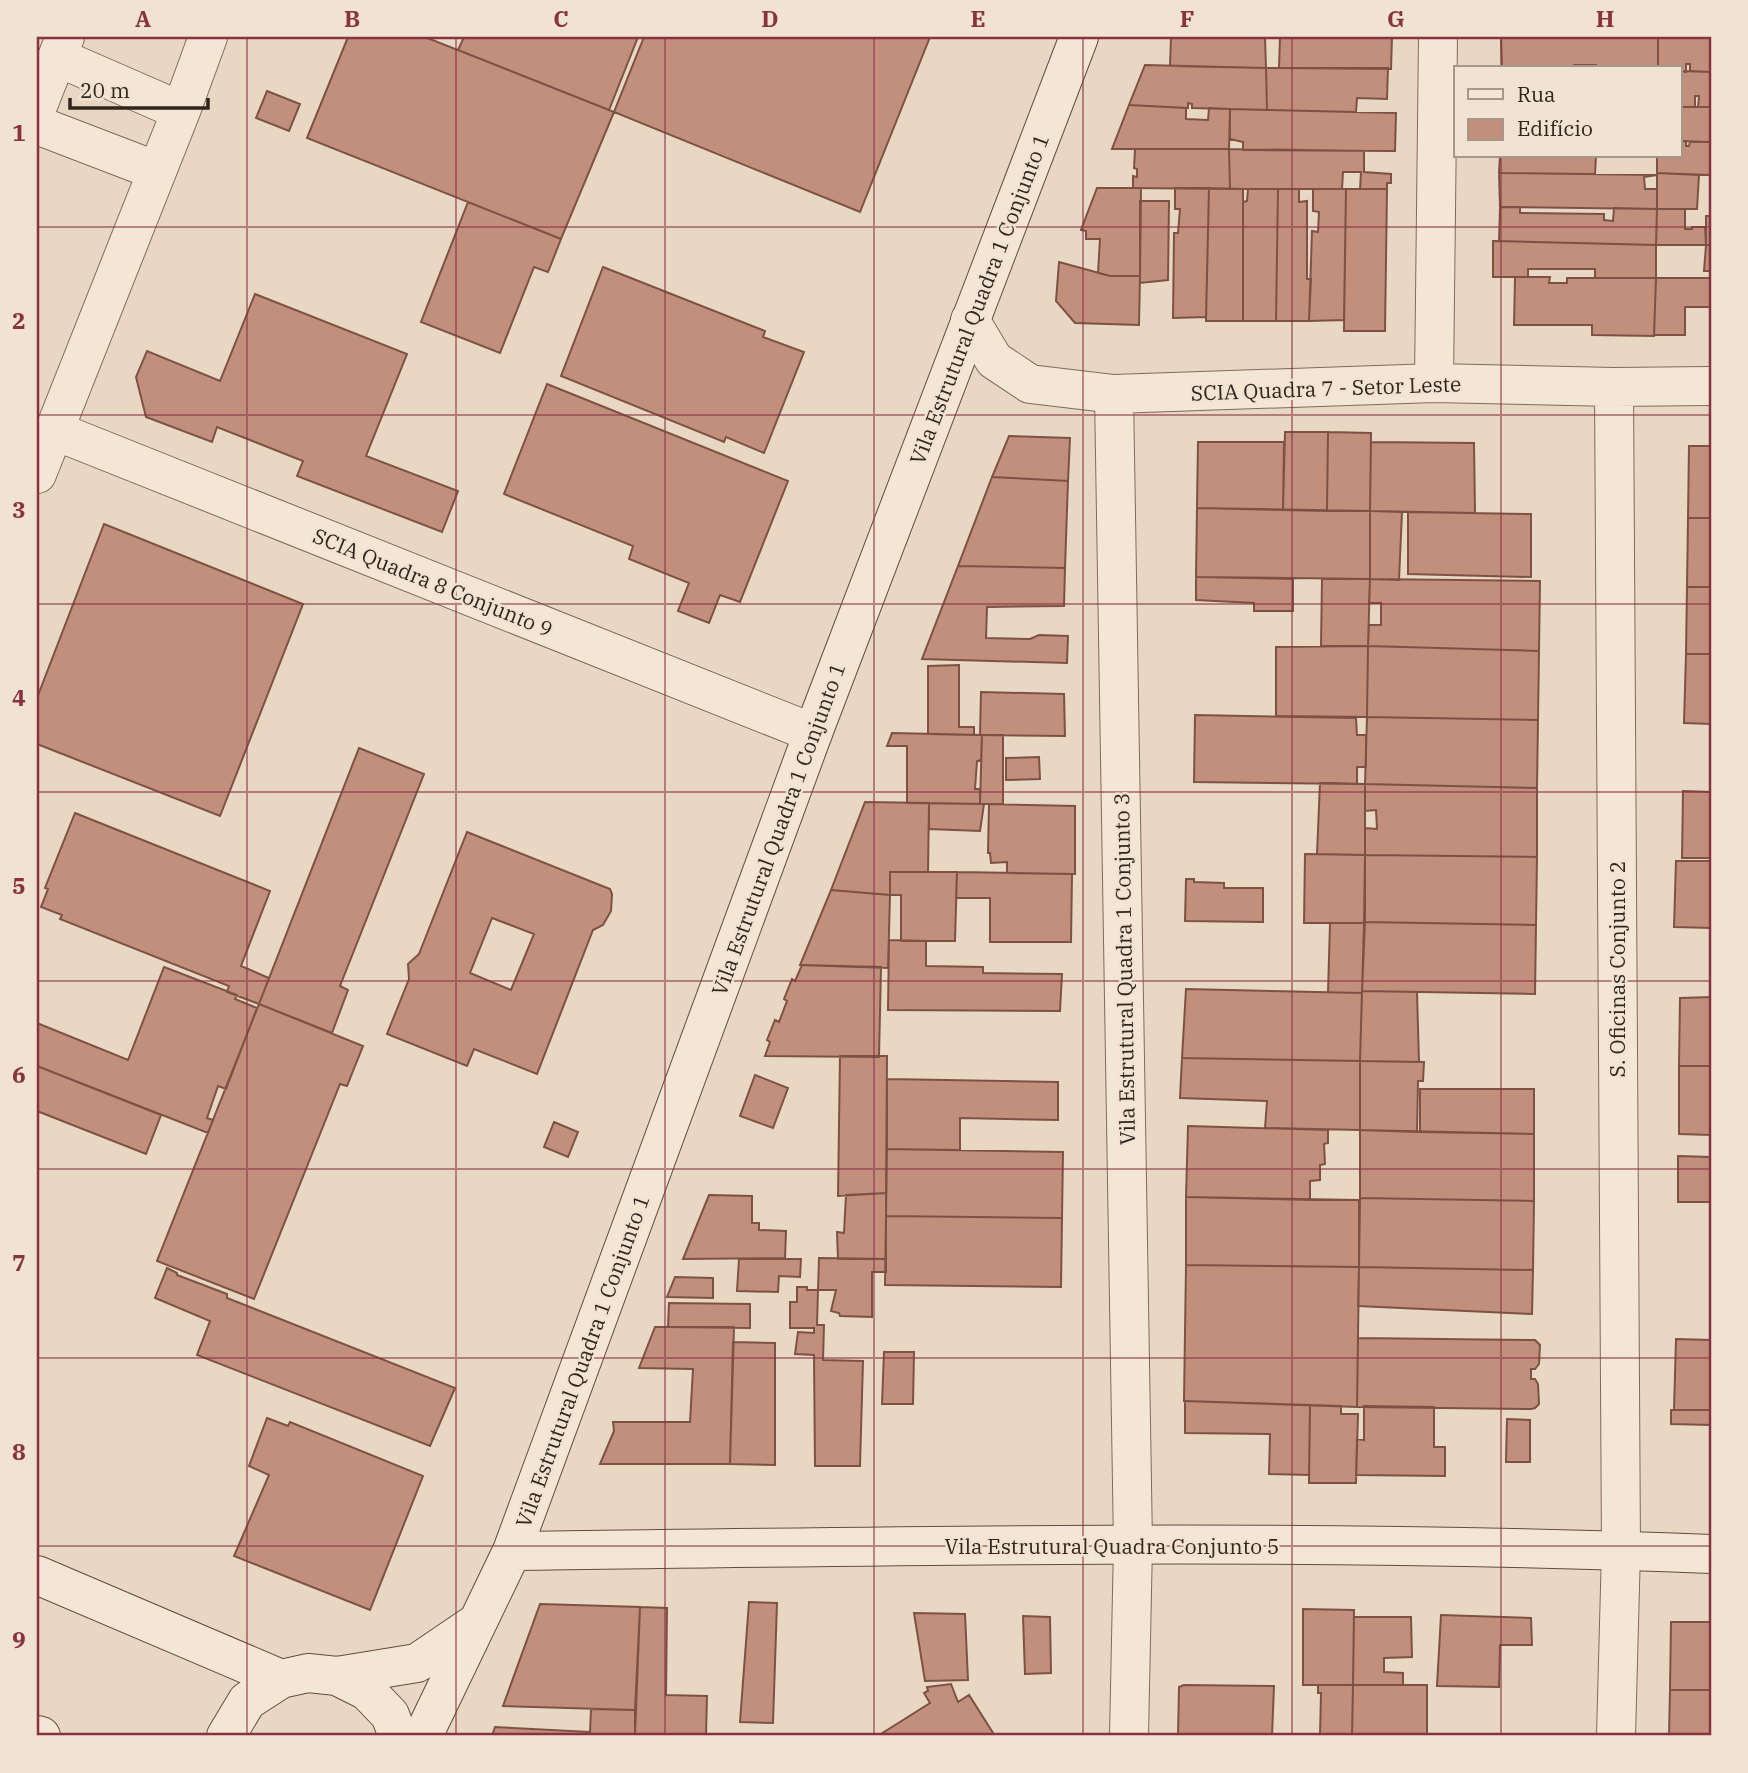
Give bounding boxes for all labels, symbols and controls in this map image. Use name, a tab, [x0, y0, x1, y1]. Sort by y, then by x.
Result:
text: A	[135, 3, 151, 33]
text: B	[344, 3, 360, 33]
text: C	[553, 3, 569, 33]
text: D	[761, 3, 779, 33]
text: E	[970, 3, 986, 33]
text: F	[1180, 3, 1194, 33]
text: G	[1387, 3, 1405, 33]
text: H	[1596, 3, 1614, 33]
scale bar	[70, 66, 208, 110]
legend	[1454, 66, 1682, 158]
text: 20 m	[80, 76, 130, 104]
text: Rua	[1517, 80, 1555, 108]
text: Edifício	[1517, 114, 1593, 142]
text: 1	[12, 117, 26, 147]
street label: Vila Estrutural Quadra 1 Conjunto 1	[903, 129, 1055, 469]
text: 2	[12, 305, 26, 335]
street label: SCIA Quadra 7 - Setor Leste	[1190, 369, 1462, 407]
text: 3	[12, 494, 26, 524]
street label: SCIA Quadra 8 Conjunto 9	[309, 521, 557, 643]
street label: Vila Estrutural Quadra 1 Conjunto 1	[705, 659, 851, 999]
text: 4	[12, 682, 26, 712]
street label: Vila Estrutural Quadra 1 Conjunto 3	[1107, 793, 1141, 1145]
street label: S. Oficinas Conjunto 2	[1603, 861, 1631, 1077]
text: 5	[12, 870, 26, 900]
text: 6	[12, 1059, 26, 1089]
street label: Vila Estrutural Quadra 1 Conjunto 1	[509, 1191, 655, 1531]
text: 7	[12, 1247, 26, 1277]
text: 8	[12, 1436, 26, 1466]
street label: Vila Estrutural Quadra Conjunto 5	[945, 1532, 1279, 1560]
text: 9	[12, 1624, 26, 1654]

